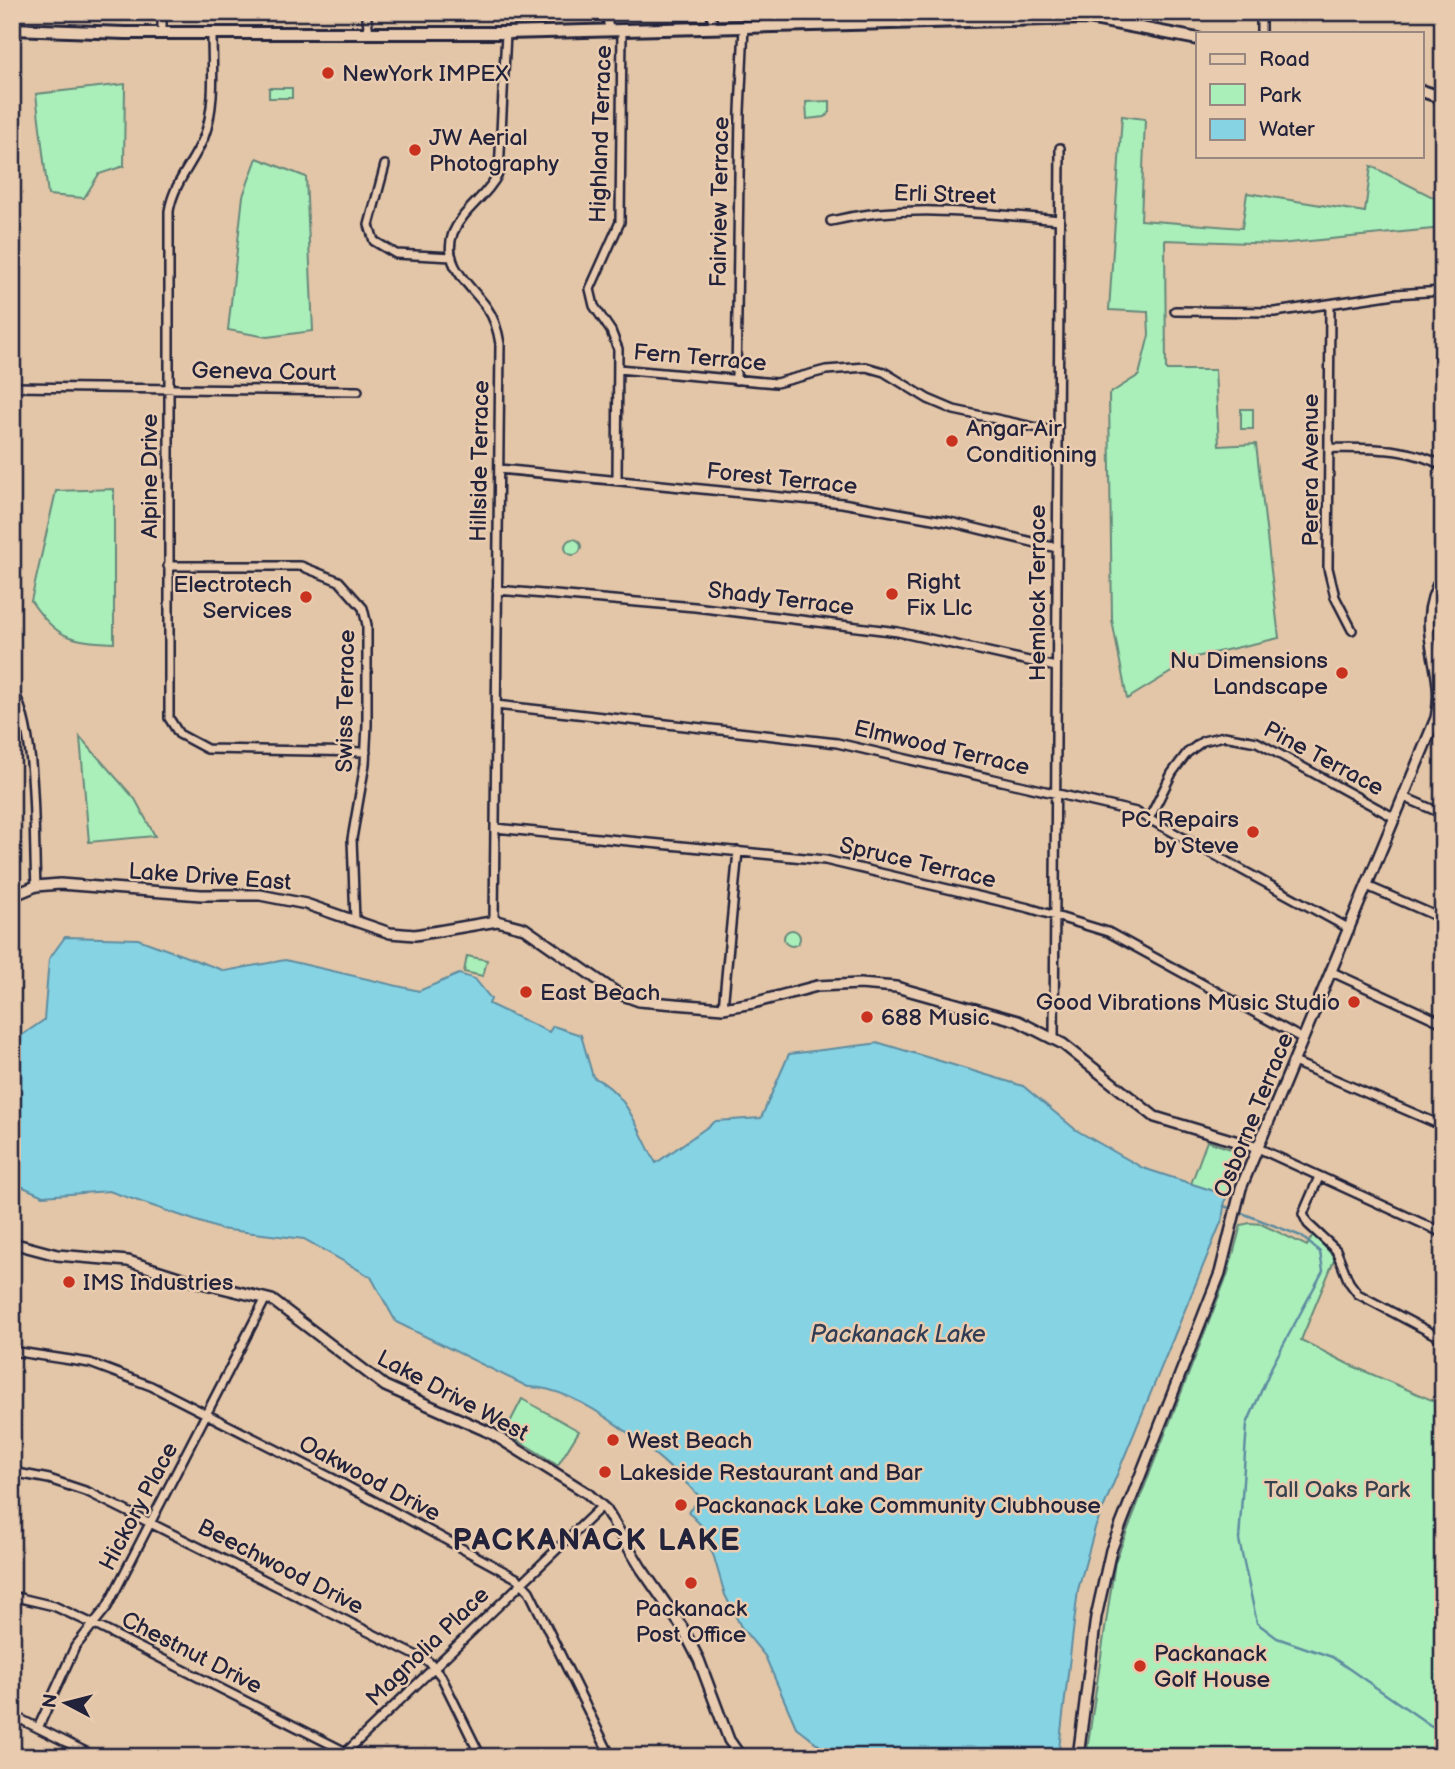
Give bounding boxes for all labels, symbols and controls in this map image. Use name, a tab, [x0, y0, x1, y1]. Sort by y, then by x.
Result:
legend	[1196, 32, 1424, 158]
street label: Highland Terrace	[584, 45, 618, 223]
text: Road	[1259, 47, 1310, 72]
place label: NewYork IMPEX	[342, 60, 508, 88]
marker: NewYork IMPEX	[320, 65, 336, 81]
text: Park	[1259, 83, 1302, 108]
street label: Fairview Terrace	[705, 116, 735, 288]
text: Water	[1259, 117, 1315, 142]
place label: JW Aerial Photography	[429, 124, 560, 178]
marker: JW Aerial Photography	[407, 142, 423, 158]
street label: Erli Street	[893, 179, 997, 211]
street label: Fern Terrace	[632, 338, 768, 378]
street label: Geneva Court	[191, 357, 337, 387]
street label: Hillside Terrace	[465, 380, 495, 542]
street label: Perera Avenue	[1297, 394, 1325, 546]
street label: Alpine Drive	[136, 414, 164, 538]
place label: Angar Air Conditioning	[966, 415, 1097, 469]
marker: Angar Air Conditioning	[944, 433, 960, 449]
street label: Forest Terrace	[705, 457, 859, 501]
street label: Hemlock Terrace	[1024, 505, 1052, 681]
place label: Right Fix Llc	[906, 568, 973, 622]
place label: Electrotech Services	[173, 571, 292, 625]
street label: Shady Terrace	[706, 576, 856, 622]
marker: Right Fix Llc	[884, 586, 900, 602]
marker: Electrotech Services	[298, 589, 314, 605]
street label: Swiss Terrace	[331, 629, 361, 773]
place label: Nu Dimensions Landscape	[1170, 647, 1328, 701]
marker: Nu Dimensions Landscape	[1334, 665, 1350, 681]
street label: Elmwood Terrace	[851, 714, 1032, 782]
street label: Pine Terrace	[1259, 716, 1388, 802]
place label: PC Repairs by Steve	[1121, 806, 1239, 860]
marker: PC Repairs by Steve	[1245, 824, 1261, 840]
street label: Spruce Terrace	[837, 831, 999, 895]
street label: Lake Drive East	[128, 857, 292, 897]
place label: East Beach	[540, 979, 660, 1007]
marker: East Beach	[518, 984, 534, 1000]
place label: Good Vibrations Music Studio	[1036, 989, 1340, 1017]
marker: Good Vibrations Music Studio	[1346, 994, 1362, 1010]
place label: 688 Music	[881, 1004, 990, 1032]
marker: 688 Music	[859, 1009, 875, 1025]
street label: Osborne Terrace	[1208, 1029, 1300, 1202]
place label: IMS Industries	[83, 1269, 233, 1297]
marker: IMS Industries	[61, 1274, 77, 1290]
water label: Packanack Lake	[810, 1320, 986, 1349]
street label: Lake Drive West	[372, 1344, 533, 1448]
place label: West Beach	[627, 1427, 752, 1455]
street label: Oakwood Drive	[294, 1430, 445, 1528]
marker: West Beach	[605, 1432, 621, 1448]
street label: Hickory Place	[93, 1438, 184, 1575]
place label: Lakeside Restaurant and Bar	[619, 1459, 923, 1487]
marker: Lakeside Restaurant and Bar	[597, 1464, 613, 1480]
park label: Tall Oaks Park	[1264, 1476, 1411, 1504]
place label: Packanack Lake Community Clubhouse	[695, 1492, 1101, 1520]
marker: Packanack Lake Community Clubhouse	[673, 1497, 689, 1513]
street label: Beechwood Drive	[193, 1513, 368, 1621]
district label: PACKANACK LAKE	[453, 1523, 741, 1559]
marker: Packanack Post Office	[683, 1575, 699, 1591]
street label: Magnolia Place	[360, 1581, 495, 1712]
place label: Packanack Post Office	[635, 1595, 748, 1649]
street label: Chestnut Drive	[117, 1605, 267, 1700]
place label: Packanack Golf House	[1154, 1640, 1270, 1694]
marker: Packanack Golf House	[1132, 1658, 1148, 1674]
north arrow	[32, 1668, 102, 1738]
text: N	[38, 1693, 63, 1710]

